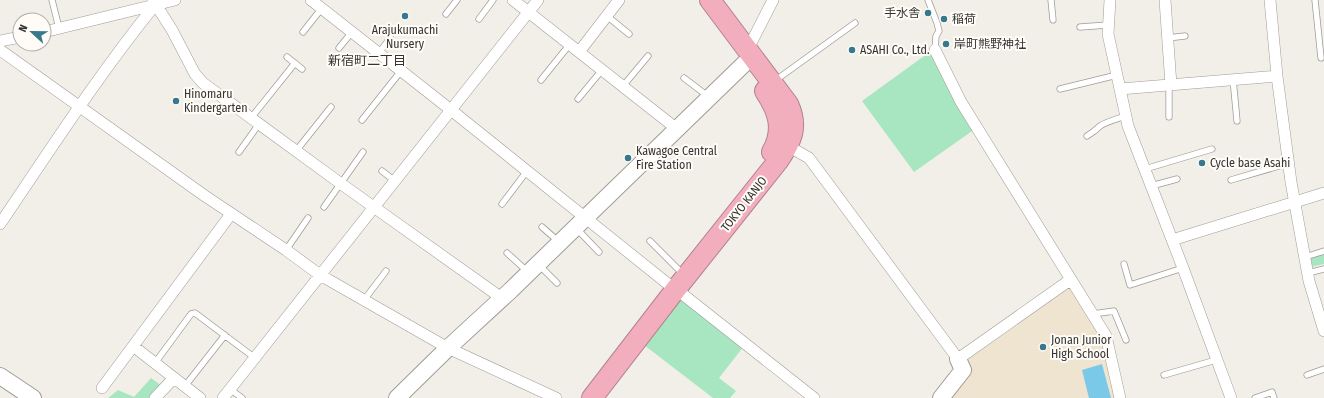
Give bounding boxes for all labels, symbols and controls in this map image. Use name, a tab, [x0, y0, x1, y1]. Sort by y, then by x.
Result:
place label: 手水舎	[884, 6, 920, 20]
marker: 手水舎	[923, 8, 933, 18]
marker: Arajukumachi Nursery	[400, 11, 410, 21]
north arrow	[12, 12, 52, 52]
place label: 稲荷	[952, 12, 976, 26]
marker: 稲荷	[939, 14, 949, 24]
text: N	[16, 23, 30, 34]
place label: Arajukumachi Nursery	[372, 23, 438, 51]
place label: 岸町熊野神社	[954, 37, 1026, 51]
marker: 岸町熊野神社	[941, 39, 951, 49]
place label: ASAHI Co., Ltd.	[860, 43, 930, 57]
marker: ASAHI Co., Ltd.	[847, 45, 857, 55]
district label: 新宿町二丁目	[328, 53, 406, 68]
place label: Hinomaru Kindergarten	[184, 87, 248, 115]
marker: Hinomaru Kindergarten	[171, 96, 181, 106]
place label: Kawagoe Central Fire Station	[636, 144, 717, 172]
marker: Kawagoe Central Fire Station	[623, 153, 633, 163]
place label: Cycle base Asahi	[1210, 156, 1290, 170]
marker: Cycle base Asahi	[1197, 158, 1207, 168]
street label: TOKYO KANJO	[718, 174, 770, 234]
place label: Jonan Junior High School	[1051, 333, 1112, 361]
marker: Jonan Junior High School	[1038, 342, 1048, 352]

